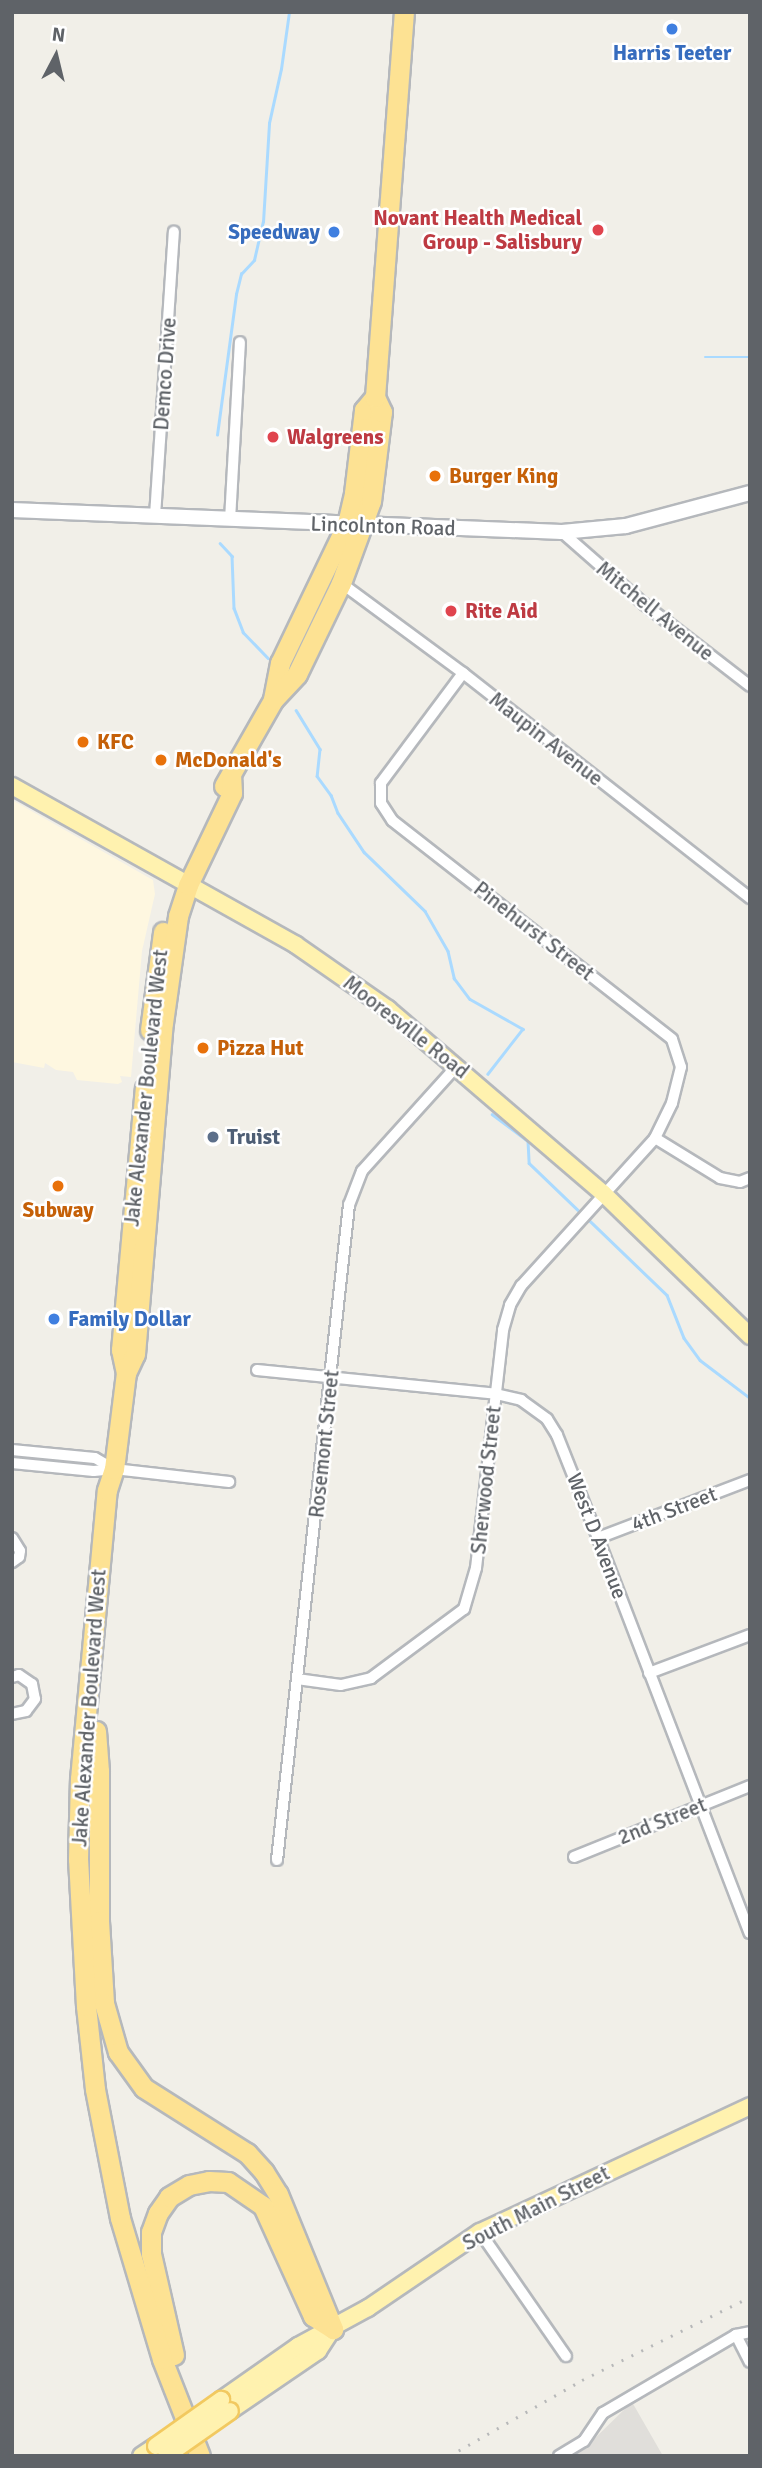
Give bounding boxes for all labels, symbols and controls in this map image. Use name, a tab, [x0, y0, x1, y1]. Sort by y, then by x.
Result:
north arrow	[21, 21, 91, 91]
marker: Harris Teeter	[664, 21, 680, 37]
text: N	[51, 22, 67, 48]
place label: Harris Teeter	[613, 40, 731, 66]
place label: Novant Health Medical Group - Salisbury	[373, 205, 582, 255]
place label: Speedway	[228, 219, 320, 245]
marker: Novant Health Medical Group - Salisbury	[588, 220, 608, 240]
marker: Speedway	[326, 224, 342, 240]
street label: Demco Drive	[148, 317, 182, 431]
place label: Walgreens	[287, 424, 383, 450]
marker: Walgreens	[265, 429, 281, 445]
place label: Burger King	[449, 463, 558, 489]
marker: Burger King	[427, 468, 443, 484]
street label: Lincolnton Road	[310, 511, 456, 541]
street label: Mitchell Avenue	[591, 556, 719, 666]
place label: Rite Aid	[465, 598, 538, 624]
marker: Rite Aid	[443, 603, 459, 619]
street label: Maupin Avenue	[484, 687, 608, 791]
place label: KFC	[97, 729, 134, 755]
marker: KFC	[75, 734, 91, 750]
place label: McDonald's	[175, 747, 282, 773]
marker: McDonald's	[153, 752, 169, 768]
street label: Pinehurst Street	[469, 876, 599, 986]
street label: Jake Alexander Boulevard West	[119, 948, 173, 1228]
street label: Mooresville Road	[338, 970, 474, 1084]
place label: Pizza Hut	[217, 1035, 304, 1061]
marker: Pizza Hut	[195, 1040, 211, 1056]
place label: Truist	[227, 1124, 280, 1150]
marker: Truist	[205, 1129, 221, 1145]
marker: Subway	[50, 1178, 66, 1194]
place label: Subway	[22, 1197, 94, 1223]
place label: Family Dollar	[68, 1306, 191, 1332]
marker: Family Dollar	[46, 1311, 62, 1327]
street label: Rosemont Street	[304, 1369, 344, 1519]
street label: Sherwood Street	[466, 1405, 506, 1555]
street label: West D Avenue	[561, 1470, 633, 1602]
street label: 4th Street	[628, 1481, 720, 1537]
street label: Jake Alexander Boulevard West	[67, 1568, 111, 1848]
street label: 2nd Street	[614, 1792, 710, 1850]
street label: South Main Street	[458, 2160, 614, 2256]

